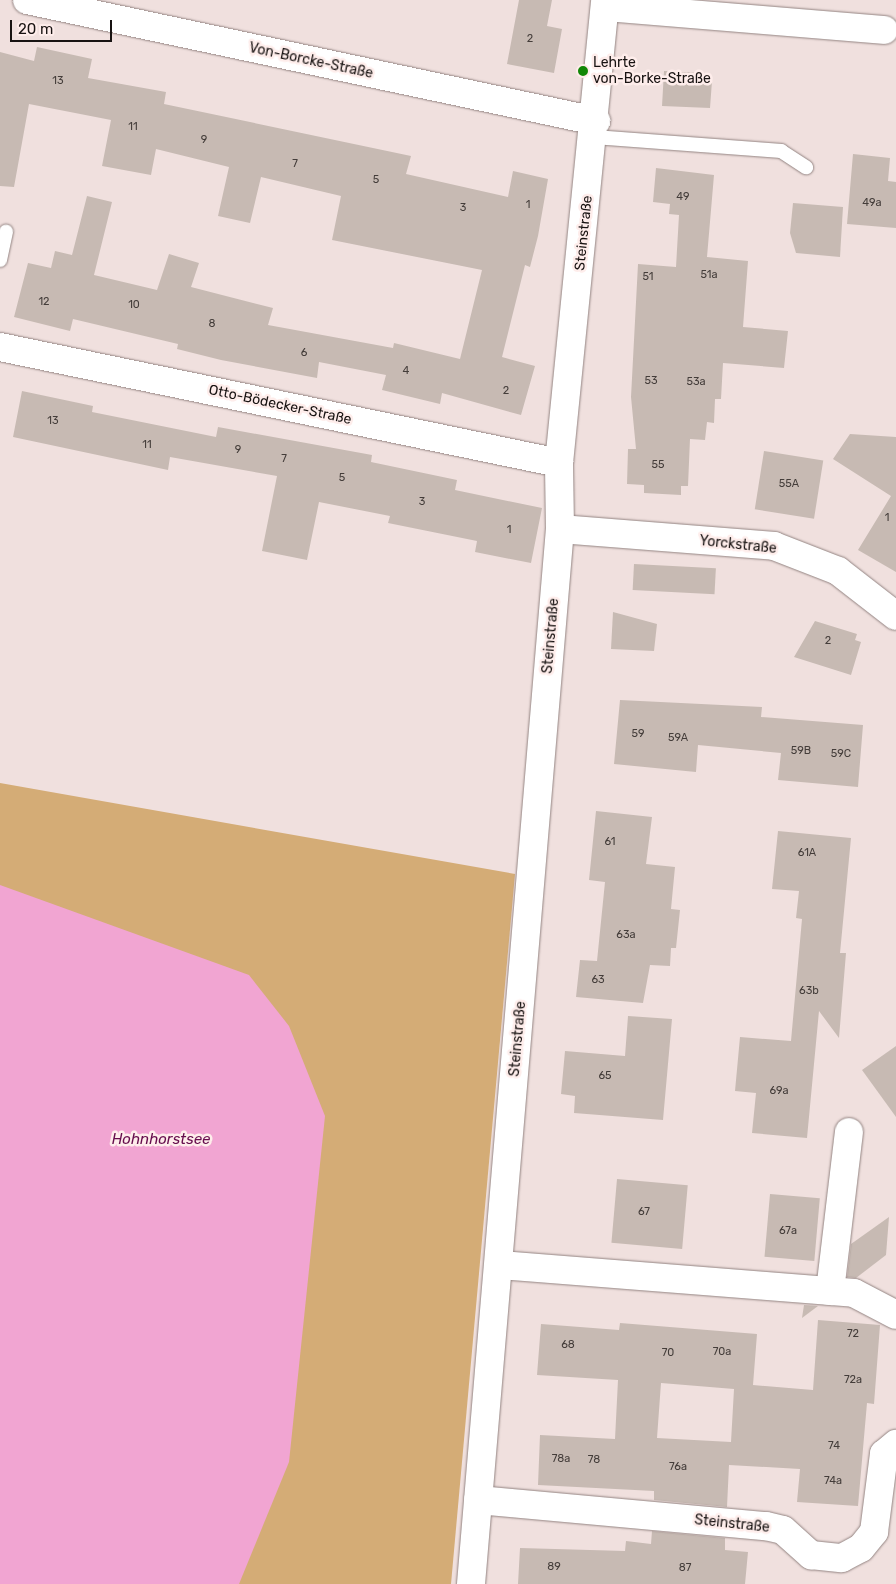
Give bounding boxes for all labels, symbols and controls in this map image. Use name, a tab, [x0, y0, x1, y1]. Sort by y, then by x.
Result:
scale bar	[12, 10, 115, 42]
text: 20 m	[18, 20, 53, 38]
house number: 2	[527, 32, 533, 46]
street label: Von-Borcke-Straße	[247, 40, 375, 82]
place label: Lehrte von-Borke-Straße	[593, 55, 711, 88]
marker: Lehrte von-Borke-Straße	[577, 65, 589, 77]
house number: 13	[52, 74, 64, 88]
house number: 11	[128, 120, 138, 134]
house number: 9	[201, 133, 207, 147]
house number: 7	[292, 157, 298, 171]
house number: 5	[373, 173, 379, 187]
house number: 49	[676, 190, 690, 204]
street label: Steinstraße	[572, 195, 596, 271]
house number: 49a	[862, 196, 882, 210]
house number: 1	[526, 198, 530, 212]
house number: 3	[460, 201, 466, 215]
house number: 51a	[700, 268, 718, 282]
house number: 51	[642, 270, 654, 284]
house number: 12	[38, 295, 50, 309]
house number: 10	[128, 298, 140, 312]
house number: 8	[209, 317, 215, 331]
house number: 6	[301, 346, 307, 360]
house number: 4	[403, 364, 409, 378]
house number: 53	[644, 374, 658, 388]
house number: 53a	[686, 375, 706, 389]
street label: Otto-Bödecker-Straße	[207, 382, 353, 428]
house number: 2	[503, 384, 509, 398]
house number: 13	[47, 414, 59, 428]
house number: 11	[142, 438, 152, 452]
house number: 9	[235, 443, 241, 457]
house number: 7	[281, 452, 287, 466]
house number: 55	[651, 458, 665, 472]
house number: 5	[339, 471, 345, 485]
house number: 55A	[779, 477, 799, 491]
house number: 3	[419, 495, 425, 509]
house number: 1	[885, 511, 889, 525]
house number: 1	[507, 523, 511, 537]
street label: Yorckstraße	[699, 533, 777, 557]
street label: Steinstraße	[539, 598, 563, 674]
house number: 2	[825, 634, 831, 648]
house number: 59	[631, 727, 645, 741]
house number: 59A	[668, 731, 688, 745]
house number: 59B	[791, 744, 811, 758]
house number: 59C	[831, 747, 851, 761]
house number: 61	[604, 835, 616, 849]
house number: 61A	[798, 846, 816, 860]
house number: 63a	[616, 928, 636, 942]
house number: 63	[591, 973, 605, 987]
house number: 63b	[799, 984, 819, 998]
street label: Steinstraße	[506, 1001, 530, 1077]
house number: 65	[598, 1069, 612, 1083]
house number: 69a	[769, 1084, 789, 1098]
water label: Hohnhorstsee	[112, 1131, 210, 1149]
house number: 67	[638, 1205, 650, 1219]
house number: 67a	[779, 1224, 797, 1238]
house number: 72	[847, 1327, 859, 1341]
house number: 68	[561, 1338, 575, 1352]
house number: 70a	[713, 1345, 731, 1359]
house number: 70	[662, 1346, 674, 1360]
house number: 72a	[844, 1373, 862, 1387]
house number: 74	[828, 1439, 840, 1453]
house number: 78a	[552, 1452, 570, 1466]
house number: 78	[588, 1453, 600, 1467]
house number: 76a	[669, 1460, 687, 1474]
house number: 74a	[824, 1474, 842, 1488]
street label: Steinstraße	[694, 1512, 770, 1536]
house number: 89	[547, 1560, 561, 1574]
house number: 87	[679, 1561, 691, 1575]

